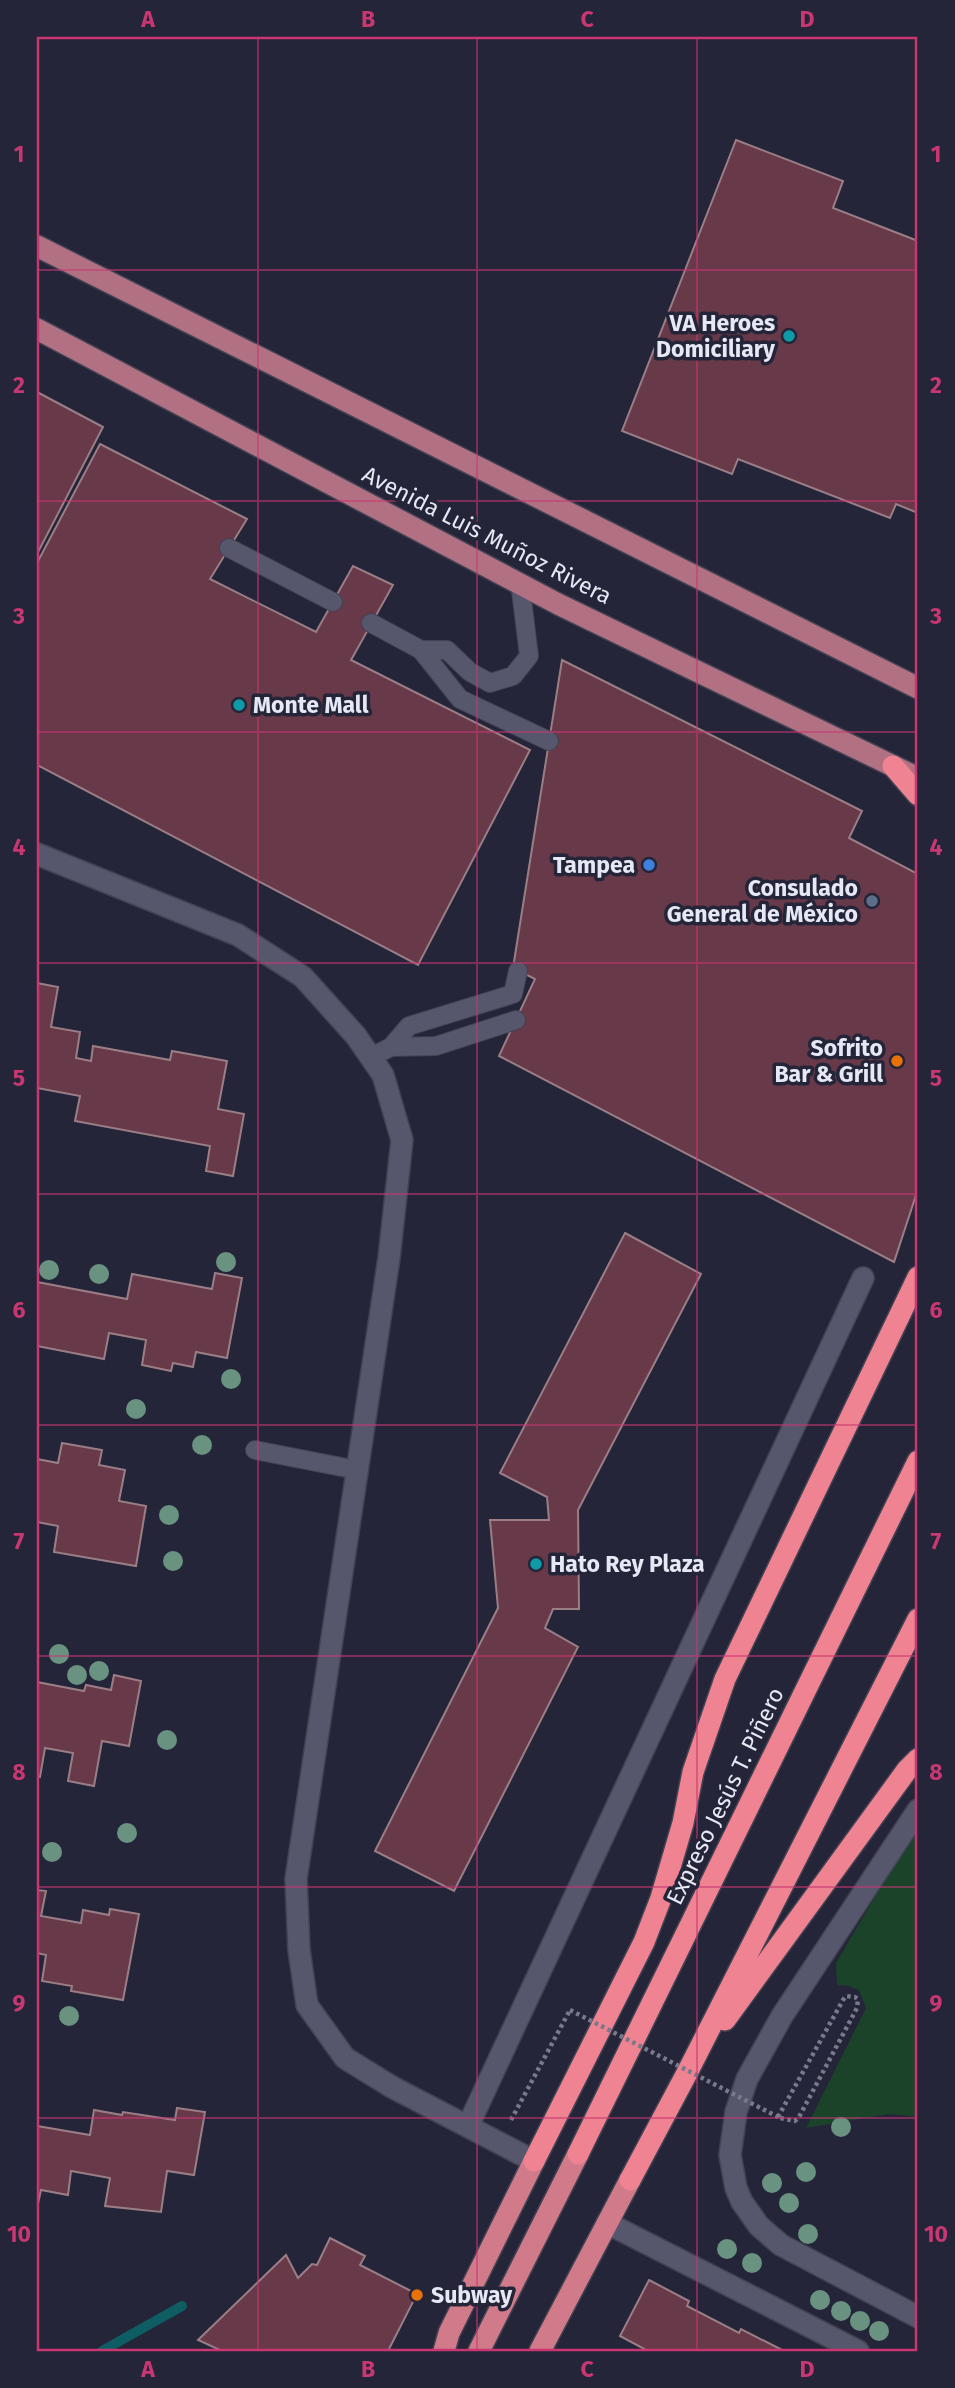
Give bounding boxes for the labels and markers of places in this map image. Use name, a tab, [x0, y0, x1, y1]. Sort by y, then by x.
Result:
place label: VA Heroes Domiciliary	[656, 309, 776, 363]
marker: VA Heroes Domiciliary	[781, 328, 797, 344]
place label: Monte Mall	[253, 691, 369, 719]
marker: Monte Mall	[231, 697, 247, 713]
place label: Tampea	[553, 851, 635, 879]
marker: Tampea	[641, 857, 657, 873]
place label: Consulado General de México	[667, 874, 858, 928]
marker: Consulado General de México	[864, 893, 880, 909]
place label: Sofrito Bar & Grill	[774, 1034, 883, 1088]
marker: Sofrito Bar & Grill	[889, 1053, 905, 1069]
place label: Hato Rey Plaza	[550, 1550, 705, 1578]
marker: Hato Rey Plaza	[528, 1556, 544, 1572]
place label: Subway	[431, 2281, 513, 2309]
marker: Subway	[409, 2287, 425, 2303]

